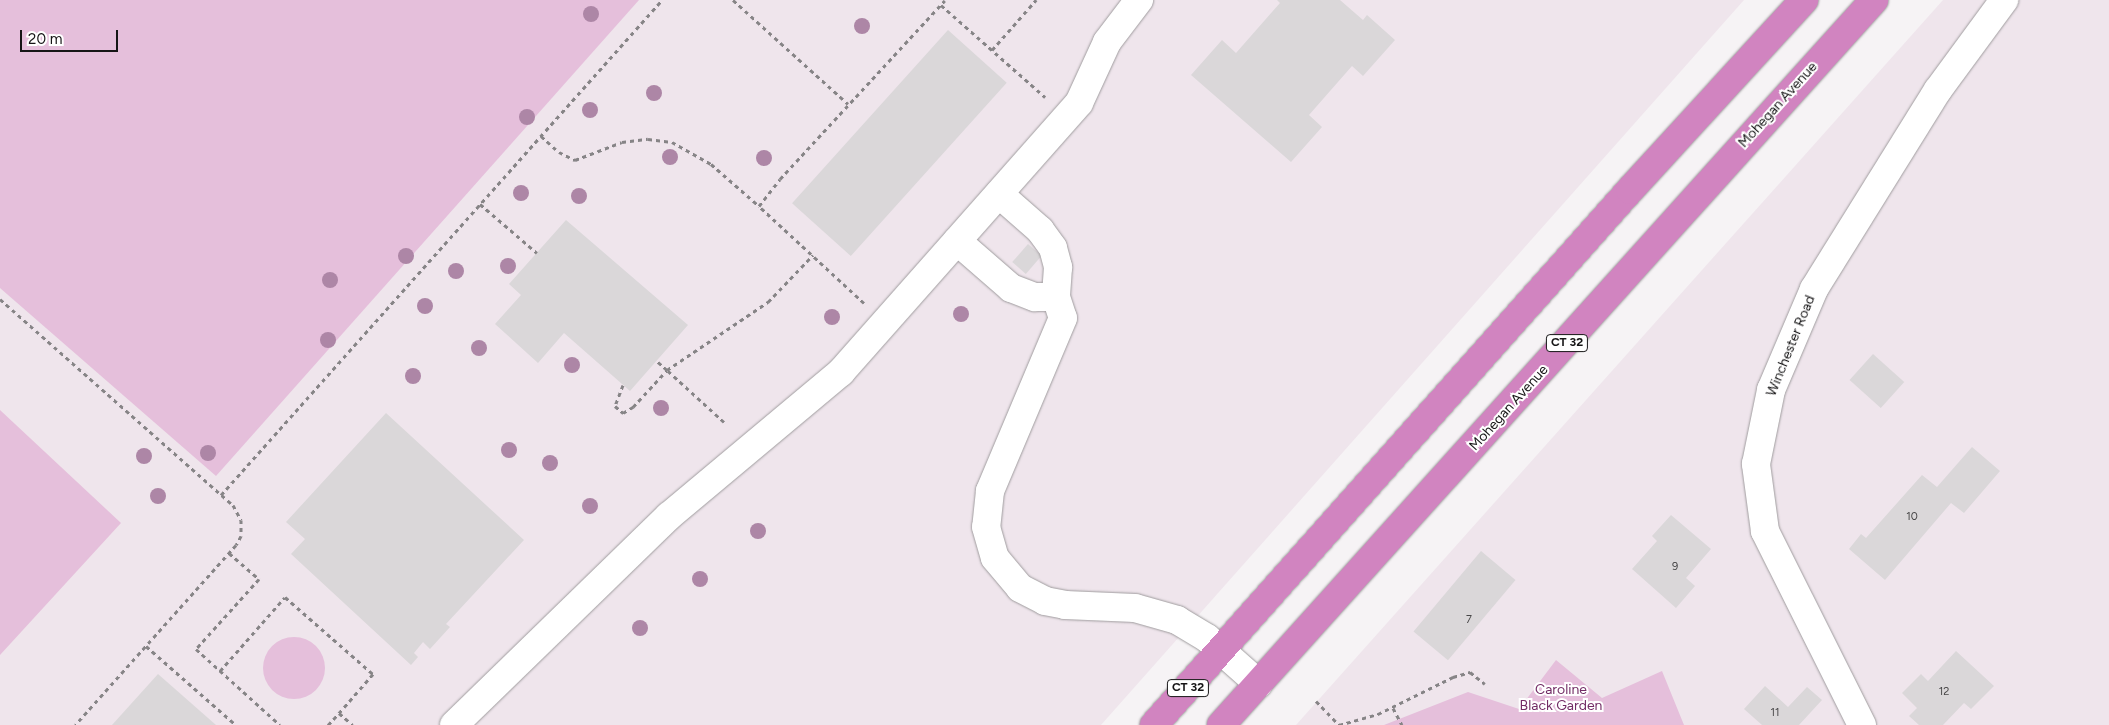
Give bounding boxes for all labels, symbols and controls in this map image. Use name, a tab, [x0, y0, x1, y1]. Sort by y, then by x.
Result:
scale bar	[22, 20, 120, 52]
text: 20 m	[28, 30, 62, 48]
street label: Mohegan Avenue	[1735, 59, 1821, 151]
street label: Winchester Road	[1763, 293, 1819, 399]
road number: CT 32	[1546, 333, 1588, 352]
street label: Mohegan Avenue	[1466, 362, 1552, 454]
house number: 10	[1906, 510, 1918, 524]
house number: 9	[1672, 560, 1678, 574]
house number: 7	[1466, 613, 1472, 627]
road number: CT 32	[1167, 678, 1209, 698]
park label: Caroline Black Garden	[1520, 682, 1602, 714]
house number: 12	[1939, 685, 1949, 699]
house number: 11	[1770, 706, 1780, 720]

